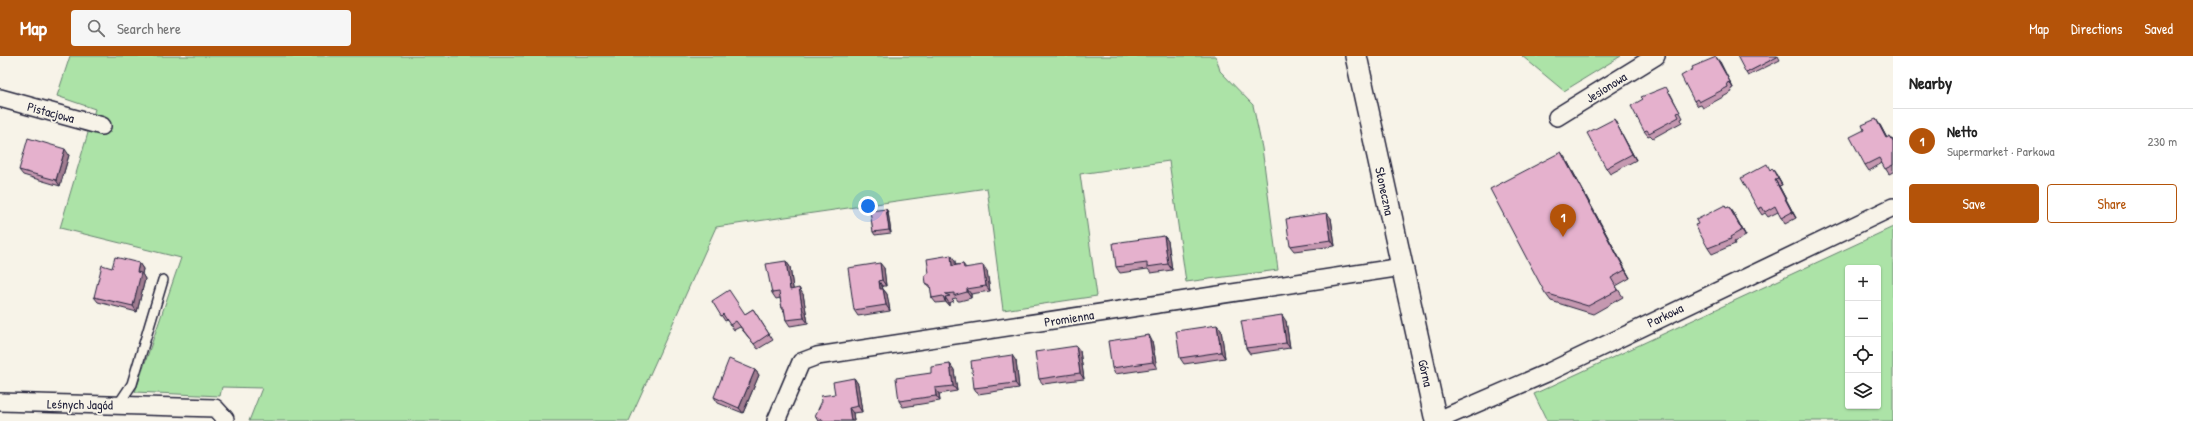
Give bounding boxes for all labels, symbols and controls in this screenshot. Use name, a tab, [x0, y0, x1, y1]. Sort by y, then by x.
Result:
search box	[71, 10, 351, 46]
text: Map	[20, 15, 47, 41]
icon: search	[85, 17, 107, 39]
text: Search here	[117, 18, 181, 39]
text: Map	[2029, 19, 2049, 38]
text: Directions	[2071, 19, 2122, 38]
text: Saved	[2144, 19, 2173, 38]
street label: Jesionowa	[1582, 67, 1630, 107]
text: Nearby	[1909, 71, 1952, 94]
street label: Pistacjowa	[25, 97, 77, 127]
text: Netto	[1947, 121, 1977, 142]
text: 1	[1920, 132, 1924, 150]
text: 230 m	[2147, 132, 2177, 150]
text: Supermarket · Parkowa	[1947, 142, 2055, 160]
street label: Słoneczna	[1371, 165, 1399, 217]
button: Save	[1909, 184, 2039, 223]
button: Share	[2047, 184, 2177, 223]
your location	[858, 196, 878, 216]
pin: 1	[1550, 204, 1576, 237]
map controls	[1845, 265, 1881, 409]
button: +	[1845, 265, 1881, 301]
street label: Parkowa	[1644, 299, 1686, 331]
button: −	[1845, 301, 1881, 337]
street label: Promienna	[1043, 305, 1095, 331]
button: locate	[1845, 337, 1881, 373]
street label: Górna	[1414, 358, 1438, 388]
button: layers	[1845, 373, 1881, 409]
street label: Leśnych Jagód	[47, 394, 113, 414]

